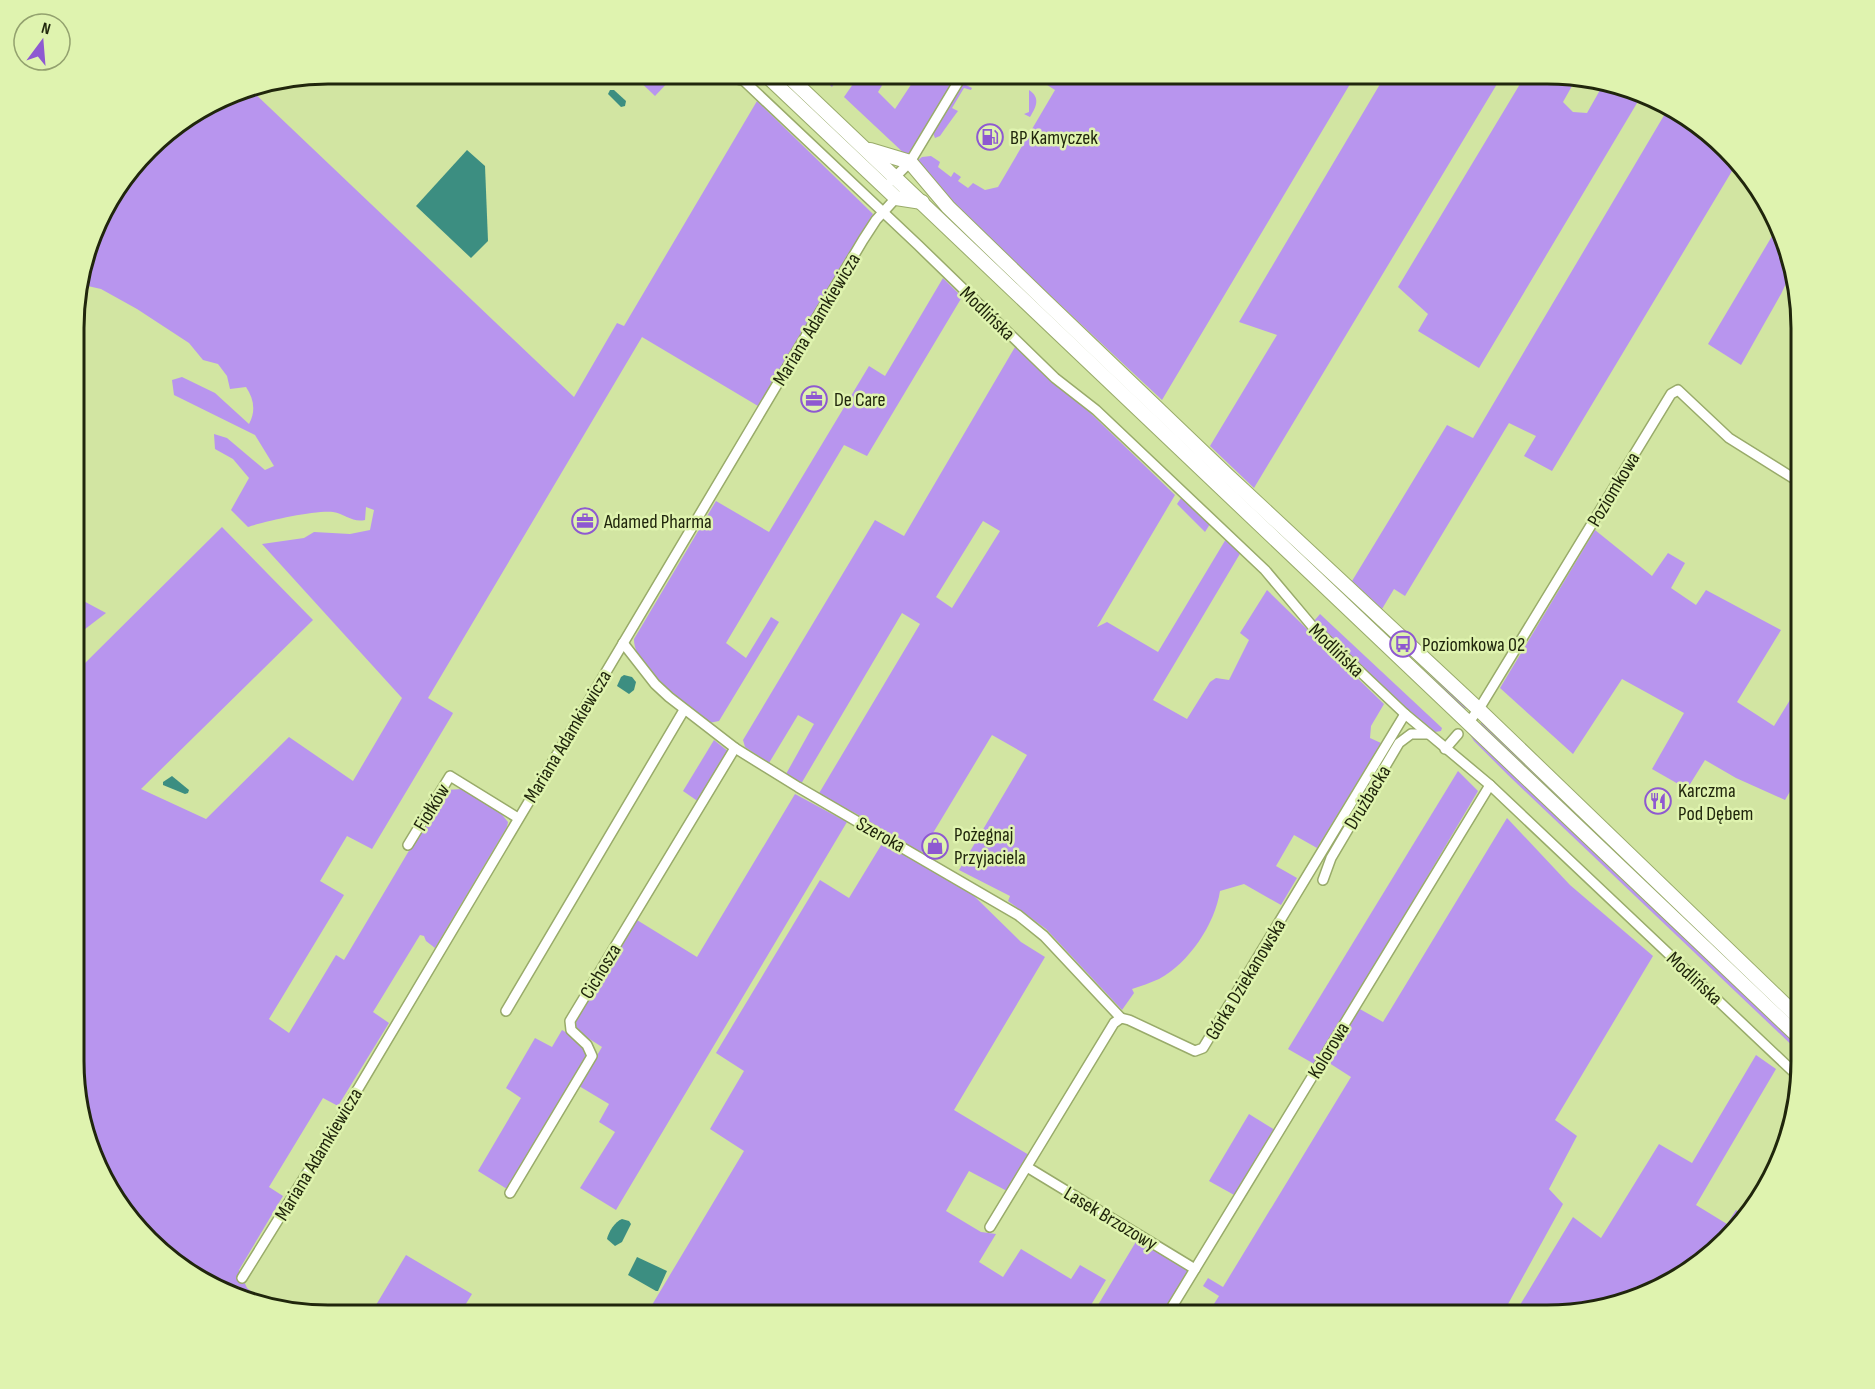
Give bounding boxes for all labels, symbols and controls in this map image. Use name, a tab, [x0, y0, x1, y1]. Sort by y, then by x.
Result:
north arrow	[12, 12, 72, 72]
text: N	[39, 19, 52, 39]
fuel station icon: BP Kamyczek	[975, 122, 1005, 152]
place label: BP Kamyczek	[1010, 126, 1098, 150]
street label: Mariana Adamkiewicza	[768, 249, 866, 390]
street label: Modlińska	[955, 282, 1020, 346]
office icon: De Care	[799, 384, 829, 414]
place label: De Care	[834, 388, 886, 412]
street label: Poziomkowa	[1582, 448, 1645, 531]
office icon: Adamed Pharma	[570, 506, 600, 536]
place label: Adamed Pharma	[603, 510, 712, 534]
street label: Modlińska	[1304, 619, 1369, 683]
bus stop icon: Poziomkowa 02	[1388, 629, 1418, 659]
place label: Poziomkowa 02	[1422, 633, 1525, 657]
street label: Mariana Adamkiewicza	[519, 666, 617, 807]
street label: Drużbacka	[1339, 761, 1396, 834]
place label: Karczma Pod Dębem	[1678, 779, 1753, 826]
street label: Fiołków	[409, 780, 455, 835]
restaurant icon: Karczma Pod Dębem	[1643, 786, 1673, 816]
street label: Szeroka	[852, 812, 909, 858]
place label: Pożegnaj Przyjaciela	[954, 823, 1026, 870]
shop icon: Pożegnaj Przyjaciela	[920, 831, 950, 861]
street label: Górka Dziekanowska	[1200, 915, 1291, 1044]
street label: Cichosza	[575, 940, 627, 1003]
street label: Modlińska	[1661, 947, 1727, 1011]
street label: Kolorowa	[1303, 1018, 1355, 1083]
street label: Mariana Adamkiewicza	[270, 1084, 368, 1225]
street label: Lasek Brzozowy	[1059, 1182, 1162, 1256]

